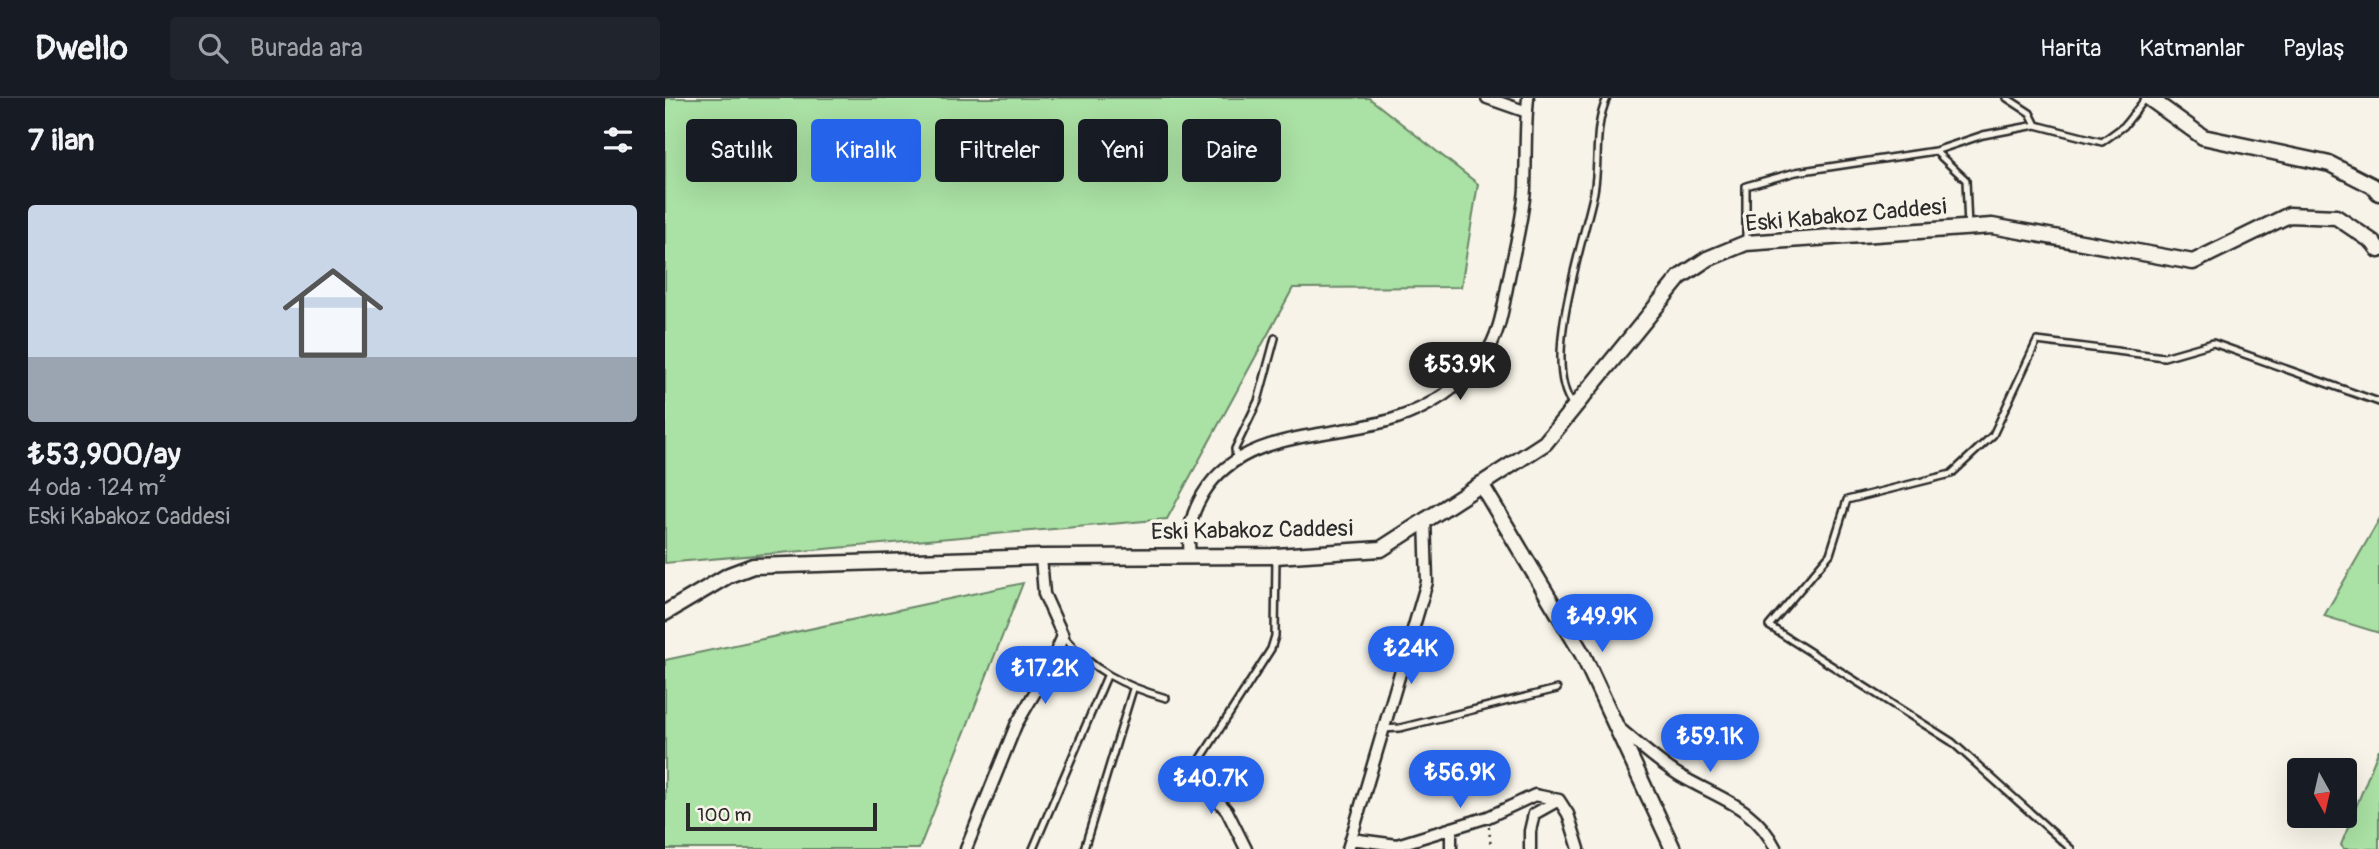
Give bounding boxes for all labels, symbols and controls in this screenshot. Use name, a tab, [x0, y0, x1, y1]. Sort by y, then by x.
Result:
search box	[170, 17, 660, 80]
text: Dwello	[35, 28, 128, 69]
icon: search	[194, 29, 232, 67]
text: Burada ara	[250, 32, 363, 64]
text: Harita	[2040, 34, 2101, 63]
text: Katmanlar	[2139, 34, 2245, 63]
text: Paylaş	[2283, 34, 2344, 63]
chip: Satılık	[686, 119, 797, 182]
chip: Kiralık	[811, 119, 921, 182]
chip: Filtreler	[935, 119, 1064, 182]
chip: Yeni	[1078, 119, 1168, 182]
chip: Daire	[1182, 119, 1281, 182]
icon: filters	[599, 121, 637, 159]
text: 7 ilan	[28, 122, 94, 159]
street label: Eski Kabakoz Caddesi	[1744, 192, 1948, 238]
icon: home	[270, 250, 396, 376]
pin: ₺53.9K	[1403, 342, 1517, 402]
text: ₺53.9K	[1425, 350, 1495, 379]
text: ₺53,900/ay	[28, 436, 181, 473]
text: 4 oda · 124 m²	[28, 473, 167, 502]
text: Eski Kabakoz Caddesi	[28, 502, 230, 531]
street label: Eski Kabakoz Caddesi	[1151, 514, 1353, 546]
pin: ₺49.9K	[1545, 594, 1659, 654]
text: ₺49.9K	[1567, 602, 1637, 631]
pin: ₺24K	[1370, 626, 1452, 686]
text: ₺24K	[1384, 634, 1438, 663]
pin: ₺17.2K	[988, 646, 1102, 706]
text: ₺17.2K	[1012, 654, 1078, 683]
pin: ₺59.1K	[1653, 714, 1767, 774]
text: ₺59.1K	[1677, 722, 1743, 751]
pin: ₺56.9K	[1403, 750, 1517, 810]
pin: ₺40.7K	[1154, 756, 1268, 816]
text: ₺56.9K	[1425, 758, 1495, 787]
north arrow	[2287, 758, 2357, 828]
map controls	[2287, 758, 2357, 828]
text: ₺40.7K	[1174, 764, 1248, 793]
scale bar	[686, 800, 877, 832]
text: 100 m	[697, 803, 751, 827]

